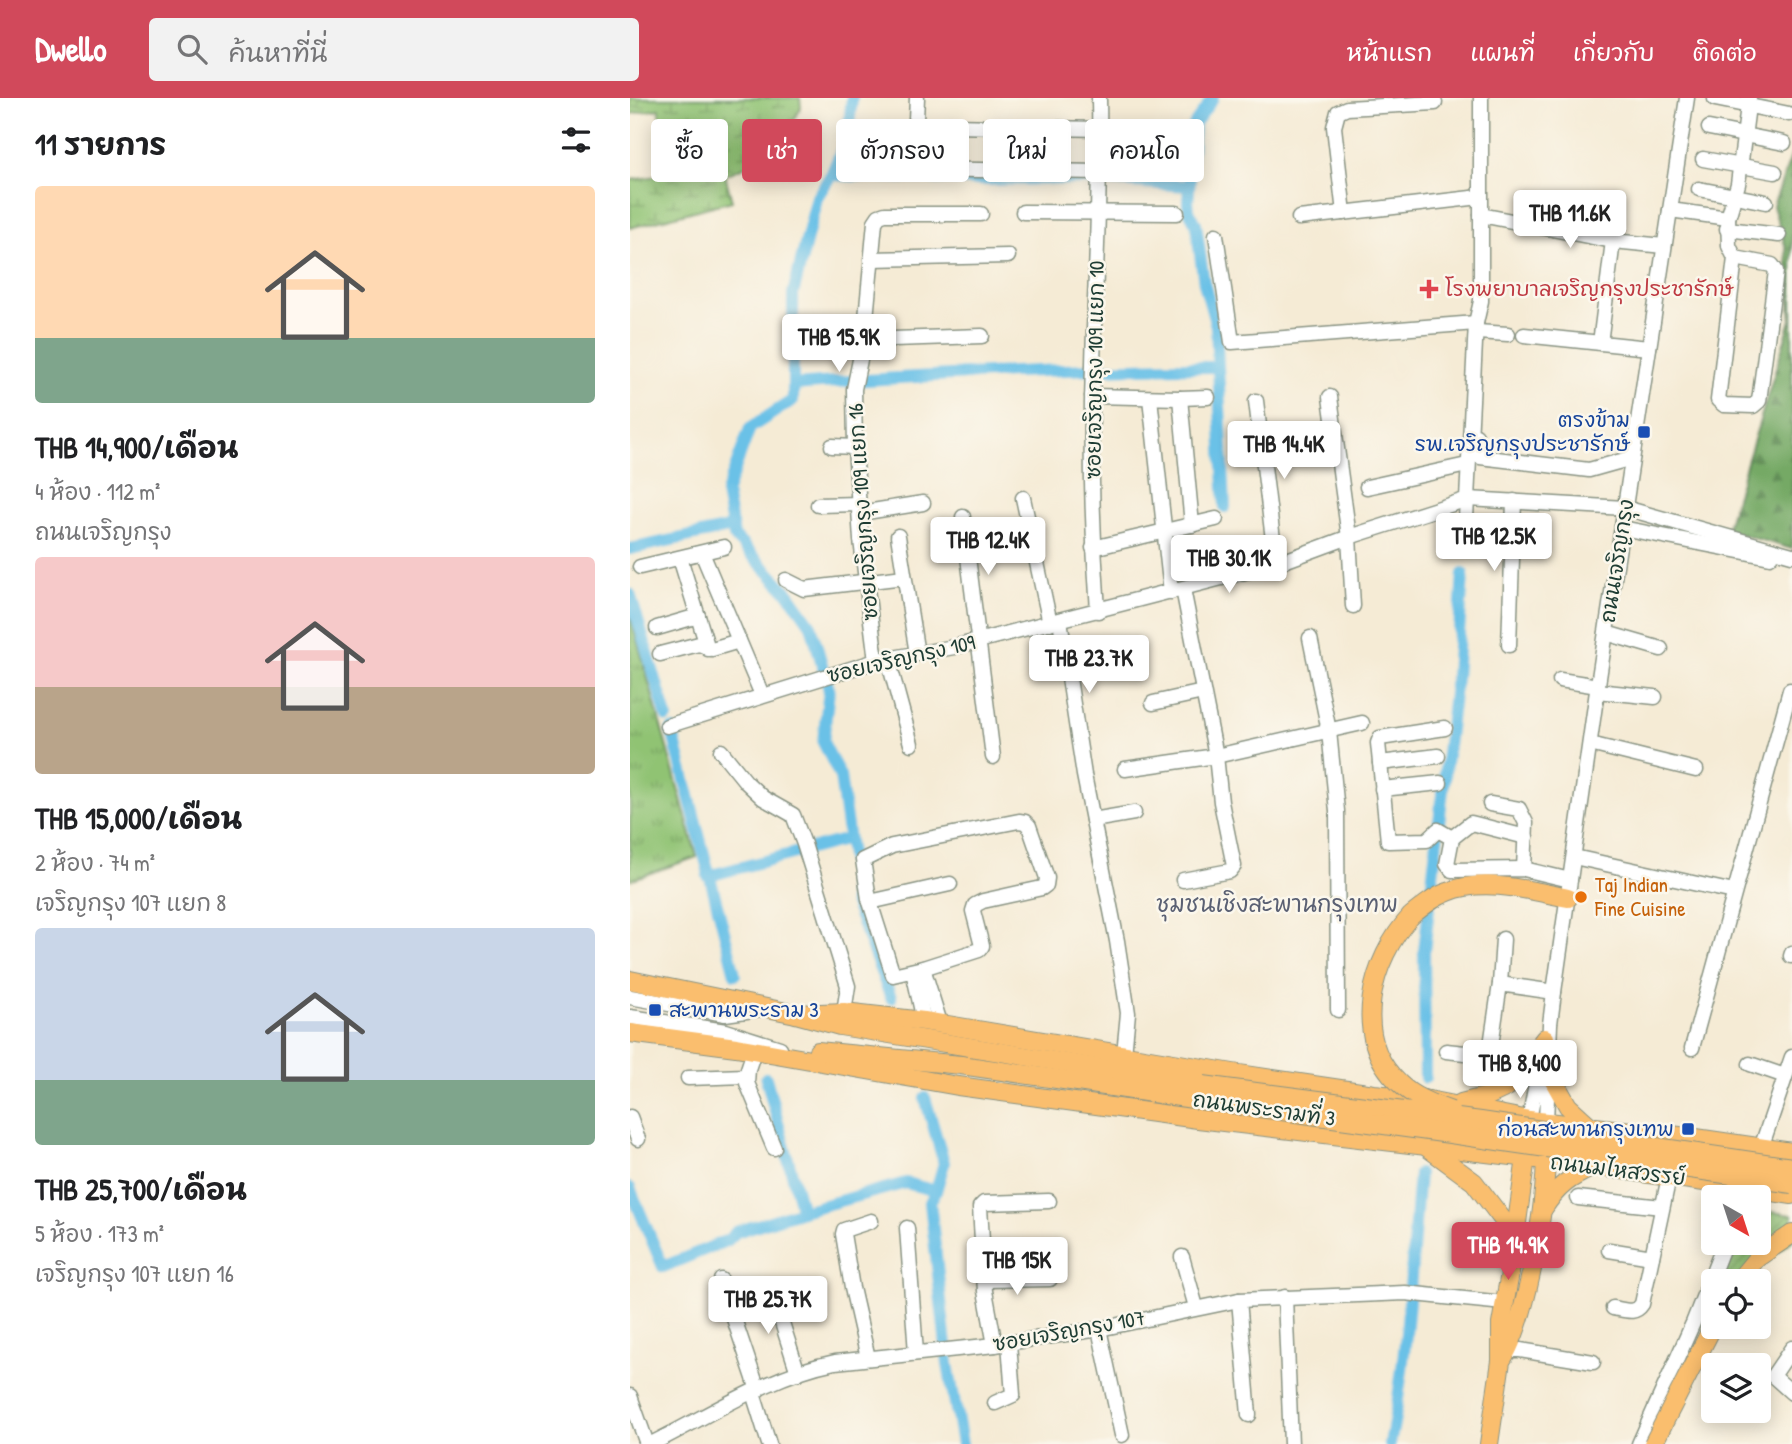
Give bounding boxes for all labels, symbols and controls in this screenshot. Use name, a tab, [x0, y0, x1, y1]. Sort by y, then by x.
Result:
search box	[149, 18, 639, 81]
text: Dwello	[35, 27, 107, 71]
icon: search	[173, 30, 211, 68]
text: ค้นหาที่นี่	[229, 35, 327, 70]
text: หน้าแรก	[1347, 36, 1432, 68]
text: แผนที่	[1470, 36, 1535, 68]
text: เกี่ยวกับ	[1573, 36, 1655, 68]
text: ติดต่อ	[1693, 36, 1757, 68]
chip: ซื้อ	[651, 119, 728, 182]
chip: เช่า	[742, 119, 822, 182]
chip: ตัวกรอง	[836, 119, 969, 182]
chip: ใหม่	[983, 119, 1071, 182]
chip: คอนโด	[1085, 119, 1204, 182]
icon: filters	[557, 121, 595, 159]
text: 11 รายการ	[35, 124, 166, 164]
pin: THB 11.6K	[1490, 190, 1650, 250]
text: THB 11.6K	[1529, 197, 1611, 228]
icon: home	[252, 232, 378, 358]
street label: ซอยเจริญกรุง 109 แยก 10	[1078, 260, 1113, 480]
place label: โรงพยาบาลเจริญกรุงประชารักษ์	[1445, 274, 1734, 305]
marker: โรงพยาบาลเจริญกรุงประชารักษ์	[1419, 279, 1439, 299]
pin: THB 15.9K	[759, 314, 919, 374]
text: THB 15.9K	[798, 321, 880, 352]
street label: ซอยเจริญกรุง 109 แยก 16	[840, 402, 887, 622]
place label: ตรงข้าม รพ.เจริญกรุงประชารักษ์	[1415, 405, 1630, 460]
pin: THB 14.4K	[1204, 422, 1364, 481]
marker: ตรงข้าม รพ.เจริญกรุงประชารักษ์	[1636, 424, 1652, 440]
text: THB 14,900/เดือน	[35, 427, 238, 467]
text: THB 14.4K	[1243, 428, 1325, 459]
text: 4 ห้อง · 112 m²	[35, 476, 160, 507]
street label: ถนนเจริญกรุง	[1592, 497, 1643, 625]
pin: THB 12.5K	[1414, 514, 1574, 573]
text: ถนนเจริญกรุง	[35, 516, 172, 547]
pin: THB 12.4K	[908, 518, 1068, 577]
text: THB 12.5K	[1452, 520, 1536, 551]
text: THB 12.4K	[946, 524, 1030, 555]
pin: THB 30.1K	[1149, 536, 1309, 595]
text: THB 30.1K	[1187, 542, 1271, 573]
icon: home	[252, 603, 378, 729]
street label: ซอยเจริญกรุง 109	[824, 627, 979, 692]
pin: THB 23.7K	[1009, 636, 1169, 695]
text: THB 23.7K	[1045, 642, 1133, 673]
text: THB 15,000/เดือน	[35, 798, 242, 838]
text: 2 ห้อง · 74 m²	[35, 847, 155, 878]
place label: Taj Indian Fine Cuisine	[1594, 870, 1686, 923]
text: เจริญกรุง 107 แยก 8	[35, 887, 226, 918]
district label: ชุมชนเชิงสะพานกรุงเทพ	[1156, 888, 1398, 922]
marker: Taj Indian Fine Cuisine	[1573, 889, 1589, 905]
icon: home	[252, 974, 378, 1100]
place label: สะพานพระราม 3	[669, 995, 819, 1024]
marker: สะพานพระราม 3	[647, 1002, 663, 1018]
pin: THB 8,400	[1440, 1040, 1600, 1100]
text: THB 8,400	[1479, 1047, 1561, 1078]
street label: ถนนพระรามที่ 3	[1191, 1081, 1338, 1133]
place label: ก่อนสะพานกรุงเทพ	[1497, 1114, 1674, 1145]
marker: ก่อนสะพานกรุงเทพ	[1680, 1121, 1696, 1137]
street label: ถนนมไหสวรรย์	[1549, 1147, 1687, 1192]
text: THB 25,700/เดือน	[35, 1169, 247, 1209]
north arrow	[1701, 1185, 1771, 1255]
map controls	[1701, 1185, 1771, 1423]
text: 5 ห้อง · 173 m²	[35, 1218, 164, 1249]
pin: THB 14.9K	[1428, 1222, 1588, 1282]
text: THB 14.9K	[1468, 1229, 1548, 1260]
pin: THB 15K	[952, 1238, 1082, 1297]
text: THB 15K	[983, 1244, 1051, 1275]
text: เจริญกรุง 107 แยก 16	[35, 1258, 234, 1289]
button: locate	[1701, 1269, 1771, 1339]
pin: THB 25.7K	[688, 1276, 848, 1336]
text: THB 25.7K	[724, 1283, 812, 1314]
street label: ซอยเจริญกรุง 107	[991, 1303, 1148, 1360]
button: layers	[1701, 1353, 1771, 1423]

